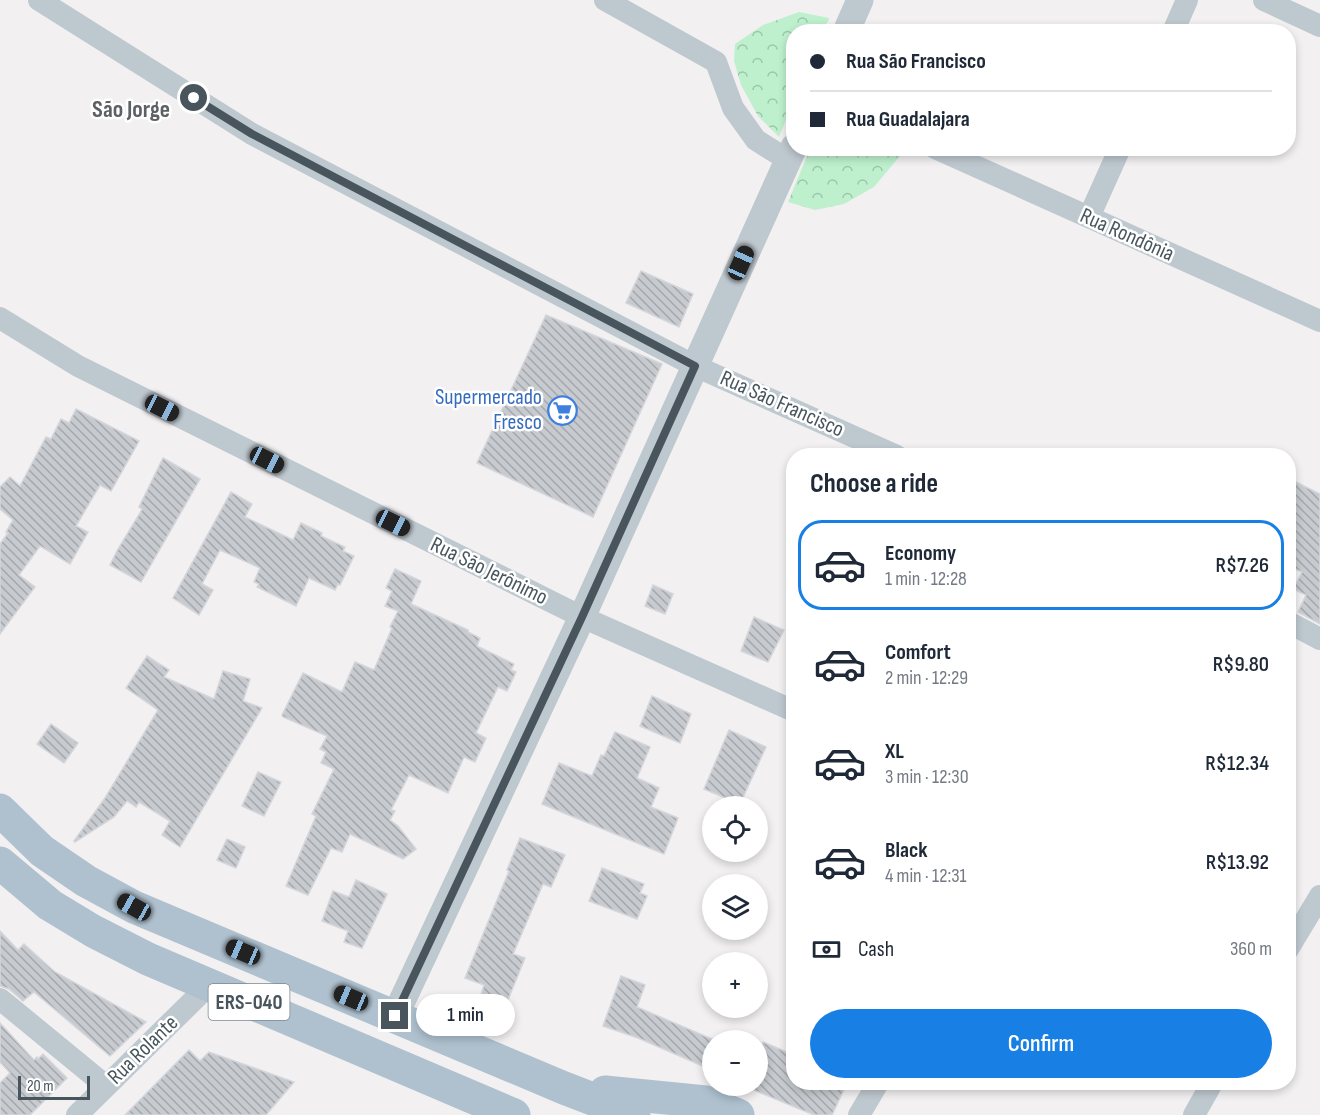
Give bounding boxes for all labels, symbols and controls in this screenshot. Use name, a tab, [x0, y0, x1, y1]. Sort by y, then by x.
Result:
text: Rua São Francisco	[846, 48, 986, 75]
route start	[180, 84, 207, 111]
district label: São Jorge	[92, 95, 170, 124]
text: Rua Guadalajara	[846, 106, 970, 133]
street label: Rua Rondônia	[1076, 202, 1178, 268]
car	[725, 243, 757, 283]
street label: Rua São Francisco	[716, 365, 848, 443]
place label: Supermercado Fresco	[435, 384, 542, 436]
car	[142, 392, 182, 424]
supermarket icon: Supermercado Fresco	[547, 394, 579, 426]
car	[247, 444, 287, 476]
text: Choose a ride	[810, 468, 938, 500]
car	[373, 507, 413, 539]
street label: Rua São Jerônimo	[426, 531, 552, 611]
icon: car	[813, 538, 867, 592]
text: Economy	[885, 540, 956, 567]
text: R$7.26	[1215, 552, 1269, 579]
text: 1 min · 12:28	[885, 567, 967, 591]
icon: car	[813, 637, 867, 691]
text: Comfort	[885, 639, 951, 666]
text: R$9.80	[1213, 651, 1269, 678]
text: 2 min · 12:29	[885, 666, 968, 690]
icon: car	[813, 736, 867, 790]
text: XL	[885, 738, 904, 765]
text: R$12.34	[1205, 750, 1269, 777]
text: 3 min · 12:30	[885, 765, 969, 789]
map controls	[702, 796, 768, 1096]
button: locate	[702, 796, 768, 862]
icon: car	[813, 835, 867, 889]
text: Black	[885, 837, 927, 864]
text: R$13.92	[1206, 849, 1269, 876]
text: 4 min · 12:31	[885, 864, 967, 888]
button: layers	[702, 874, 768, 940]
car	[114, 890, 154, 924]
icon: cash	[810, 933, 843, 966]
text: Cash	[858, 936, 894, 963]
car	[223, 937, 263, 967]
text: 360 m	[1230, 937, 1272, 961]
button: +	[702, 952, 768, 1018]
car	[331, 983, 371, 1013]
road number: ERS-040	[208, 984, 290, 1020]
callout: 1 min	[416, 995, 515, 1037]
route end	[381, 1002, 408, 1029]
text: 1 min	[447, 1003, 484, 1027]
button: Confirm	[810, 1009, 1272, 1078]
street label: Rua Rolante	[102, 1010, 184, 1090]
button: −	[702, 1030, 768, 1096]
scale bar	[18, 1073, 90, 1100]
text: 20 m	[27, 1077, 54, 1096]

